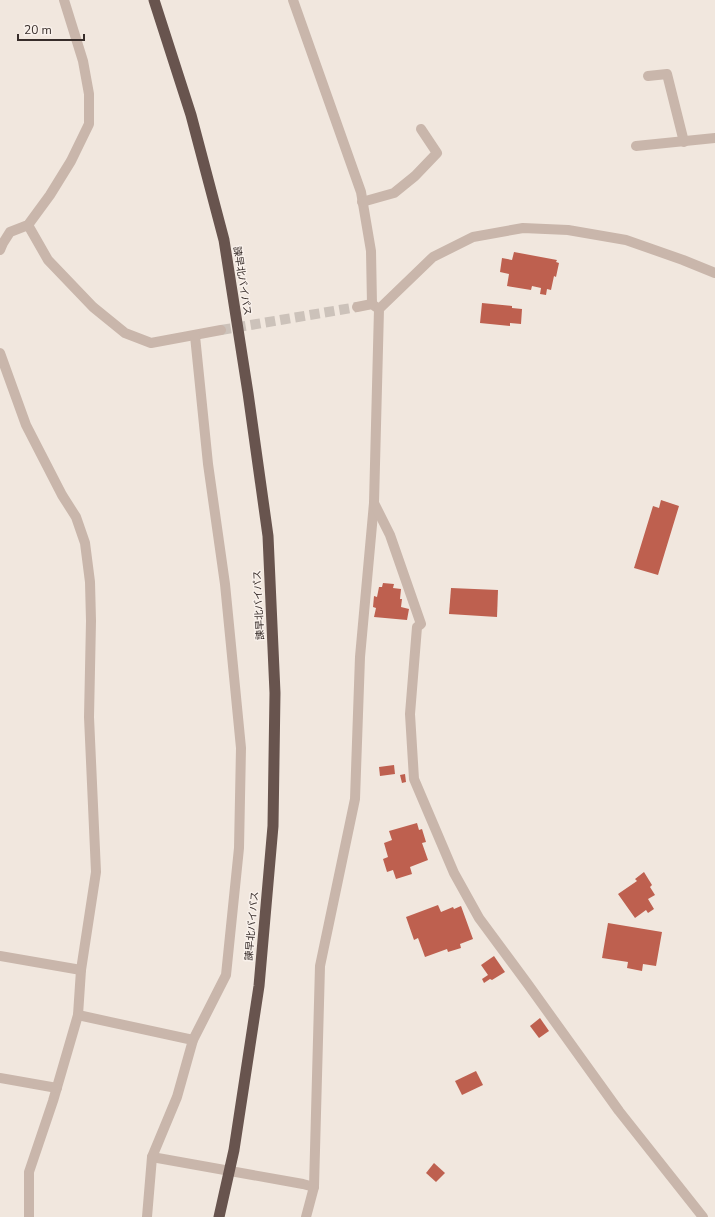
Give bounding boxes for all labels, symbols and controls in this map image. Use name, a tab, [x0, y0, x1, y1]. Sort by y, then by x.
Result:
scale bar	[18, 16, 84, 42]
text: 20 m	[24, 22, 52, 38]
street label: 諫早北バイパス	[230, 245, 254, 317]
street label: 諫早北バイパス	[250, 570, 268, 640]
street label: 諫早北バイパス	[242, 891, 262, 961]

